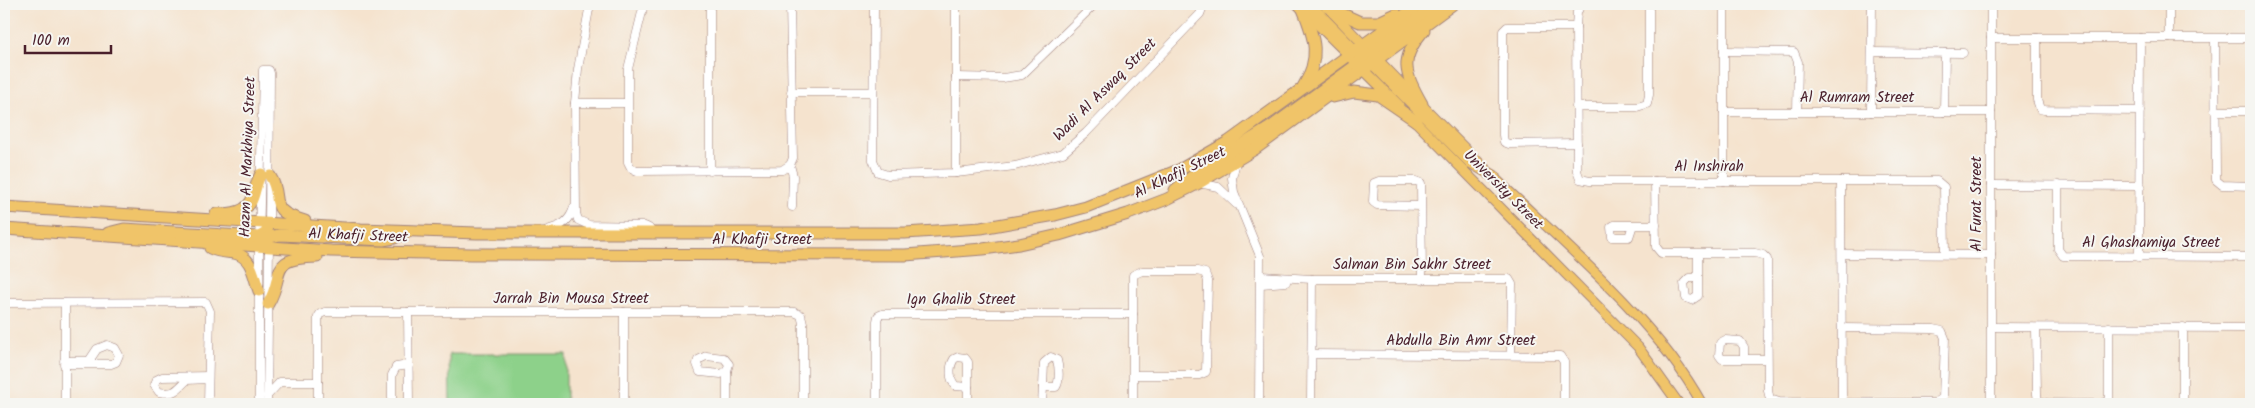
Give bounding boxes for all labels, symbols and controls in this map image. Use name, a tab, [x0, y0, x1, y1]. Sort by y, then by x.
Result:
scale bar	[25, 22, 111, 54]
text: 100 m	[32, 29, 70, 53]
street label: Wadi Al Aswaq Street	[1048, 32, 1163, 147]
street label: Hazm Al Markhiya Street	[233, 76, 263, 238]
street label: Al Rumram Street	[1800, 86, 1915, 110]
street label: Al Khafji Street	[1130, 140, 1230, 206]
street label: University Street	[1457, 144, 1549, 236]
street label: Al Inshirah	[1674, 155, 1744, 179]
street label: Al Furat Street	[1965, 156, 1989, 252]
street label: Al Khafji Street	[308, 222, 408, 250]
street label: Al Khafji Street	[712, 228, 812, 252]
street label: Al Ghashamiya Street	[2082, 231, 2220, 255]
street label: Salman Bin Sakhr Street	[1333, 253, 1491, 277]
street label: Jarrah Bin Mousa Street	[493, 287, 649, 311]
street label: Ign Ghalib Street	[906, 288, 1016, 312]
street label: Abdulla Bin Amr Street	[1386, 329, 1536, 353]

